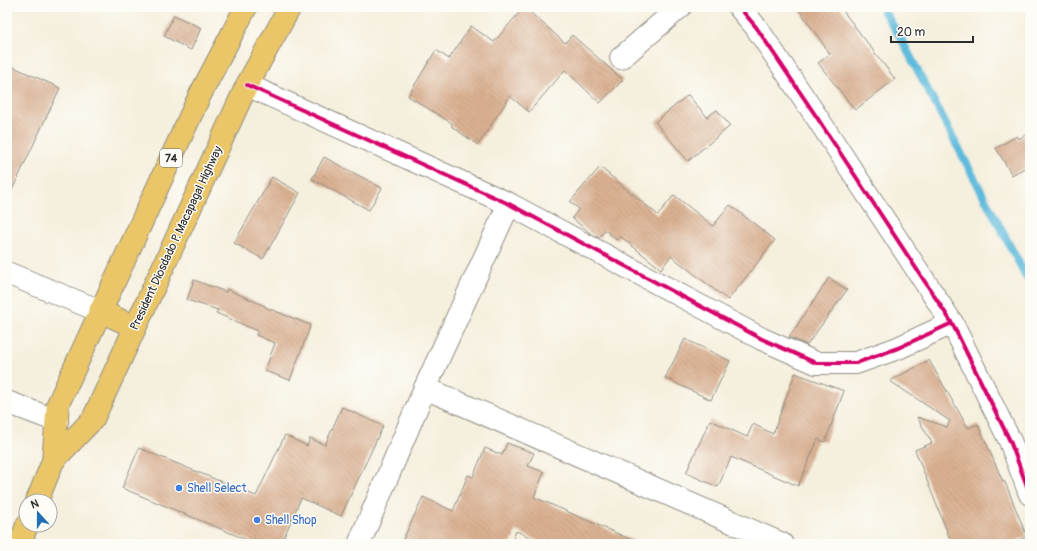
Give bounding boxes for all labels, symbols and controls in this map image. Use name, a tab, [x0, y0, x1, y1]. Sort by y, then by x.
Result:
scale bar	[891, 18, 973, 44]
text: 20 m	[897, 25, 926, 40]
street label: President Diosdado P. Macapagal Highway	[127, 144, 226, 333]
road number: 74	[160, 149, 182, 167]
place label: Shell Select	[187, 481, 247, 496]
marker: Shell Select	[174, 483, 184, 493]
north arrow	[18, 493, 58, 533]
text: N	[29, 497, 41, 512]
place label: Shell Shop	[265, 513, 317, 528]
marker: Shell Shop	[252, 515, 262, 525]

